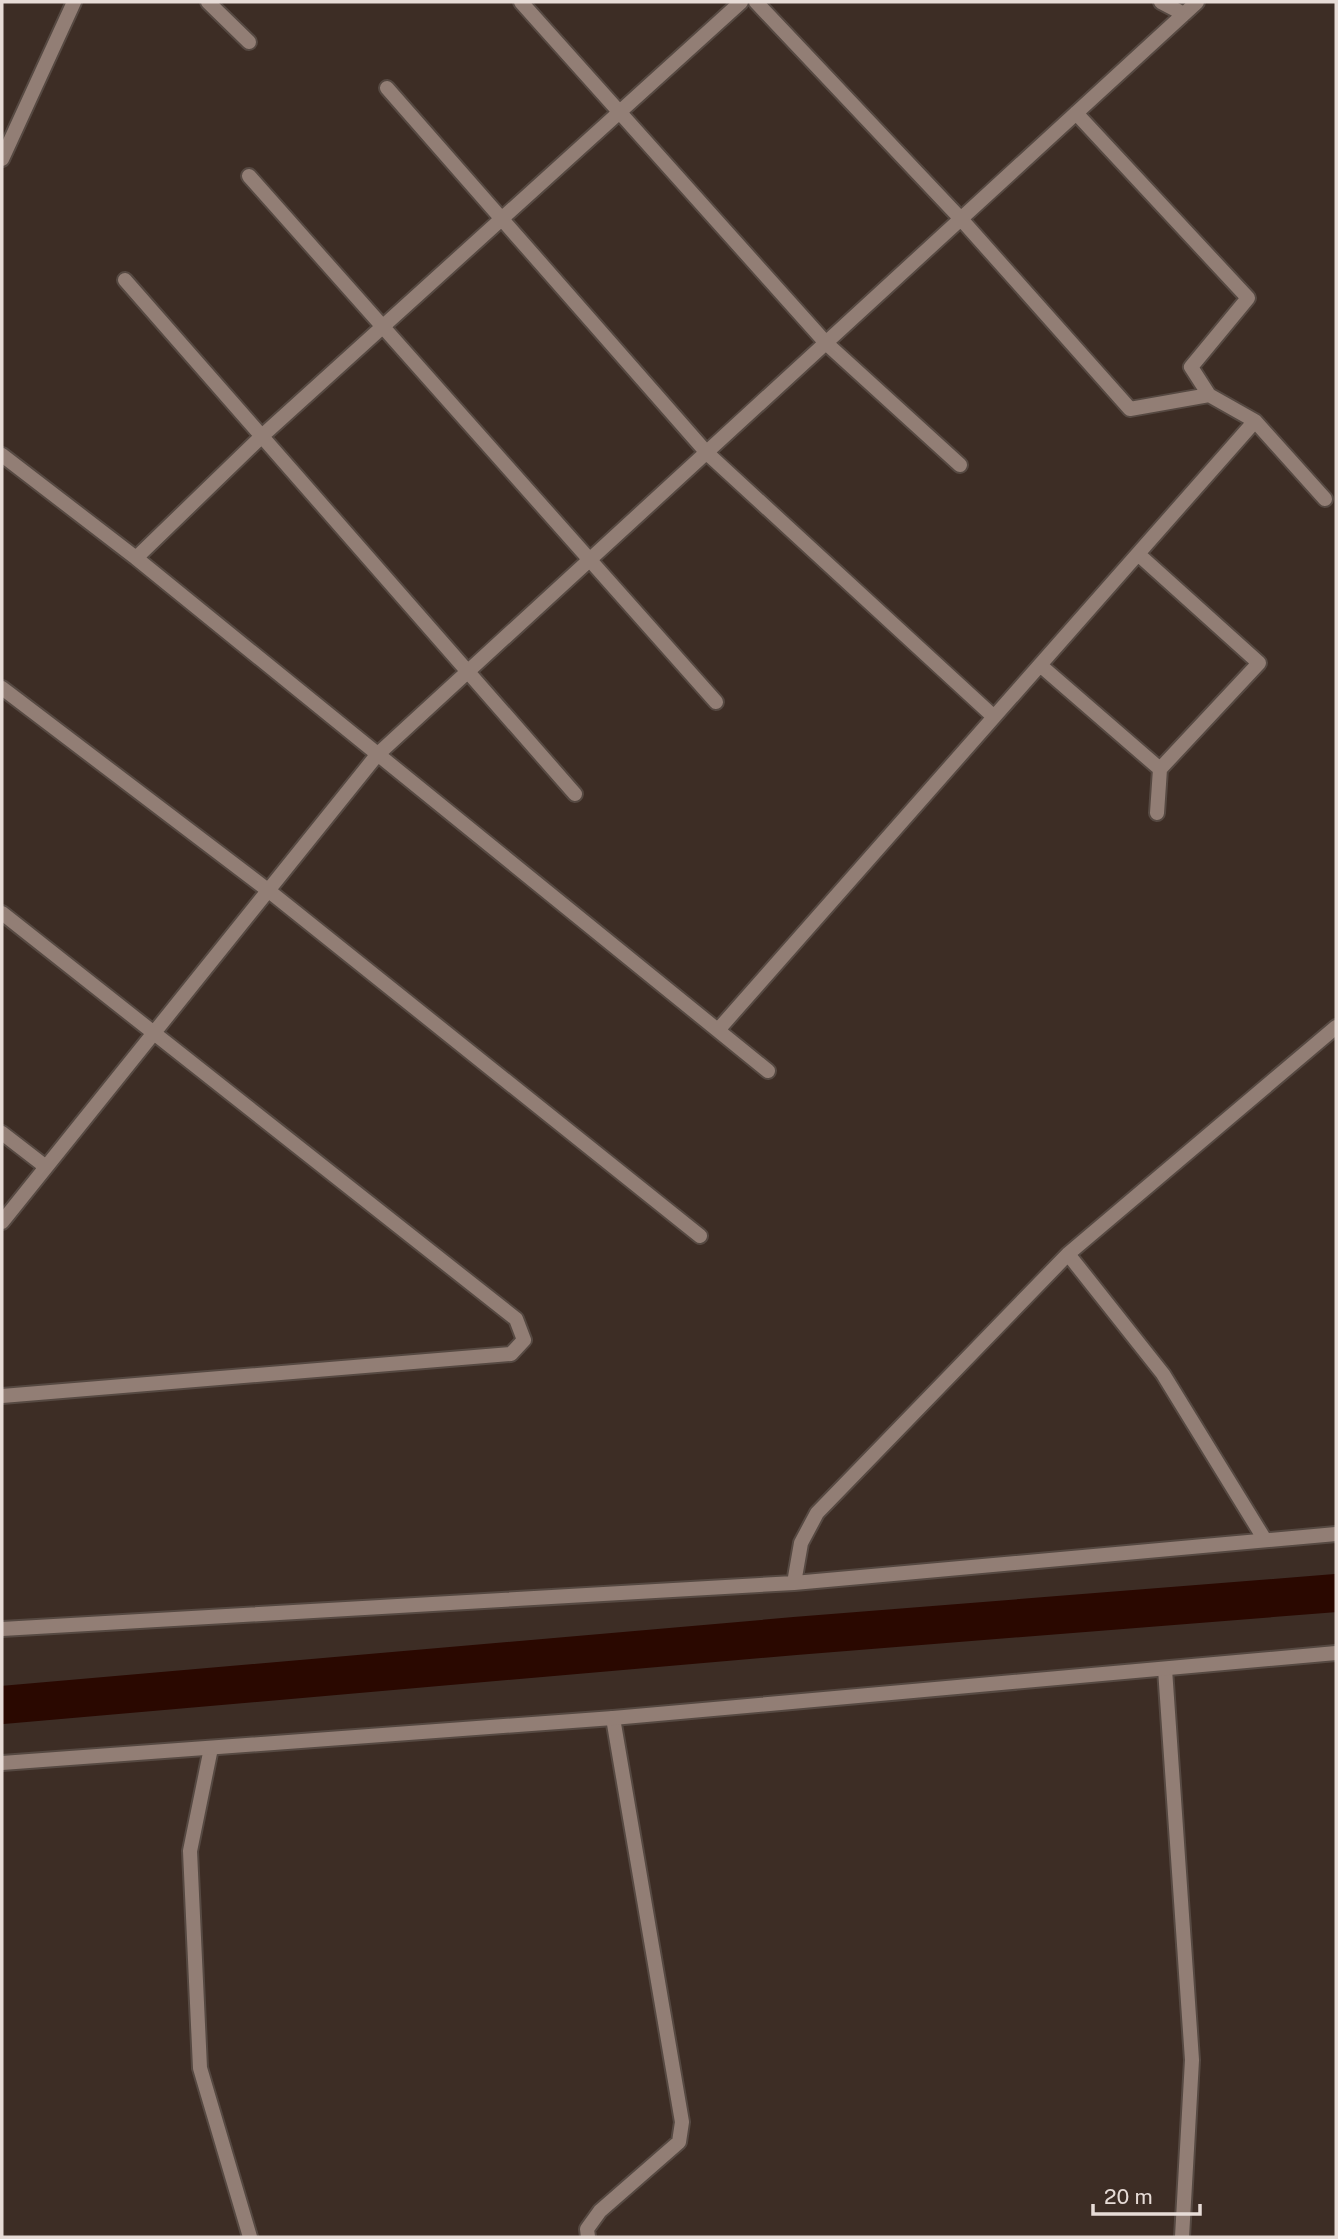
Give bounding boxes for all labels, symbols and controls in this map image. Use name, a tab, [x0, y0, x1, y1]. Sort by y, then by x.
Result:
scale bar	[1093, 2172, 1200, 2216]
text: 20 m	[1104, 2184, 1153, 2209]

